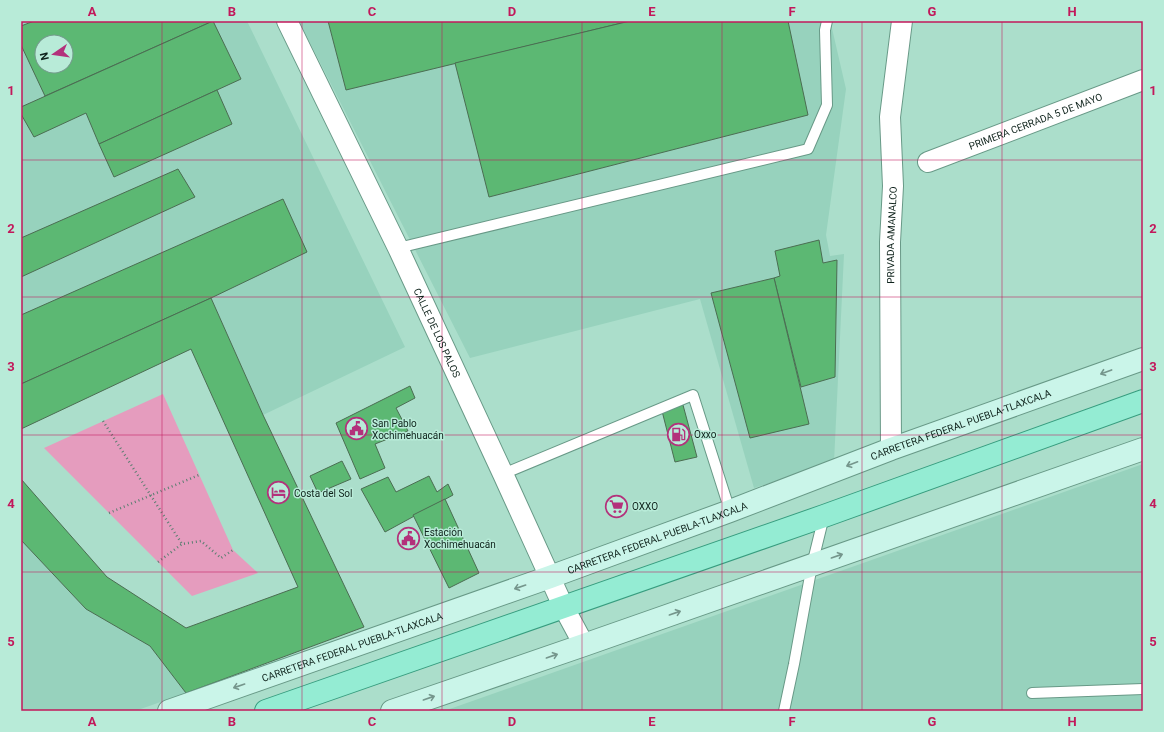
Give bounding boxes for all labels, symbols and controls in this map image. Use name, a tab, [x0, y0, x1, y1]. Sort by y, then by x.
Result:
text: A	[88, 4, 97, 19]
text: B	[228, 4, 236, 19]
text: C	[368, 4, 377, 19]
text: D	[508, 4, 516, 19]
text: E	[648, 4, 656, 19]
text: F	[788, 4, 796, 19]
text: G	[928, 4, 937, 19]
text: H	[1067, 4, 1077, 19]
north arrow	[34, 34, 74, 74]
text: N	[37, 51, 52, 61]
text: 1	[7, 83, 15, 98]
text: 1	[1149, 83, 1157, 98]
street label: PRIMERA CERRADA 5 DE MAYO	[967, 91, 1104, 151]
street label: PRIVADA AMANALCO	[884, 186, 898, 284]
text: 2	[7, 221, 15, 236]
text: 2	[1149, 221, 1157, 236]
street label: CALLE DE LOS PALOS	[412, 286, 463, 379]
text: 3	[7, 359, 15, 374]
text: 3	[1149, 359, 1157, 374]
one-way arrow	[1101, 369, 1113, 377]
street label: CARRETERA FEDERAL PUEBLA-TLAXCALA	[869, 387, 1053, 462]
public building icon: San Pablo Xochimehuacán	[343, 416, 369, 442]
place label: San Pablo Xochimehuacán	[372, 418, 444, 441]
fuel station icon: Oxxo	[666, 421, 692, 447]
place label: Oxxo	[694, 429, 717, 440]
one-way arrow	[847, 460, 859, 468]
hotel icon: Costa del Sol	[265, 480, 291, 506]
place label: Costa del Sol	[294, 488, 353, 499]
supermarket icon: OXXO	[604, 493, 630, 519]
text: 4	[7, 496, 15, 511]
text: 4	[1149, 496, 1157, 511]
street label: CARRETERA FEDERAL PUEBLA-TLAXCALA	[566, 499, 749, 576]
place label: OXXO	[632, 501, 658, 512]
public building icon: Estación Xochimehuacán	[395, 525, 421, 551]
place label: Estación Xochimehuacán	[424, 527, 496, 550]
one-way arrow	[831, 552, 843, 560]
one-way arrow	[514, 584, 527, 591]
one-way arrow	[668, 609, 681, 616]
street label: CARRETERA FEDERAL PUEBLA-TLAXCALA	[260, 610, 444, 683]
text: 5	[7, 634, 15, 649]
text: 5	[1149, 634, 1157, 649]
one-way arrow	[545, 652, 558, 659]
one-way arrow	[234, 683, 246, 691]
one-way arrow	[423, 694, 435, 702]
text: A	[88, 714, 97, 729]
text: B	[228, 714, 236, 729]
text: C	[368, 714, 377, 729]
text: D	[508, 714, 516, 729]
text: E	[648, 714, 656, 729]
text: F	[788, 714, 796, 729]
text: G	[928, 714, 937, 729]
text: H	[1067, 714, 1077, 729]

